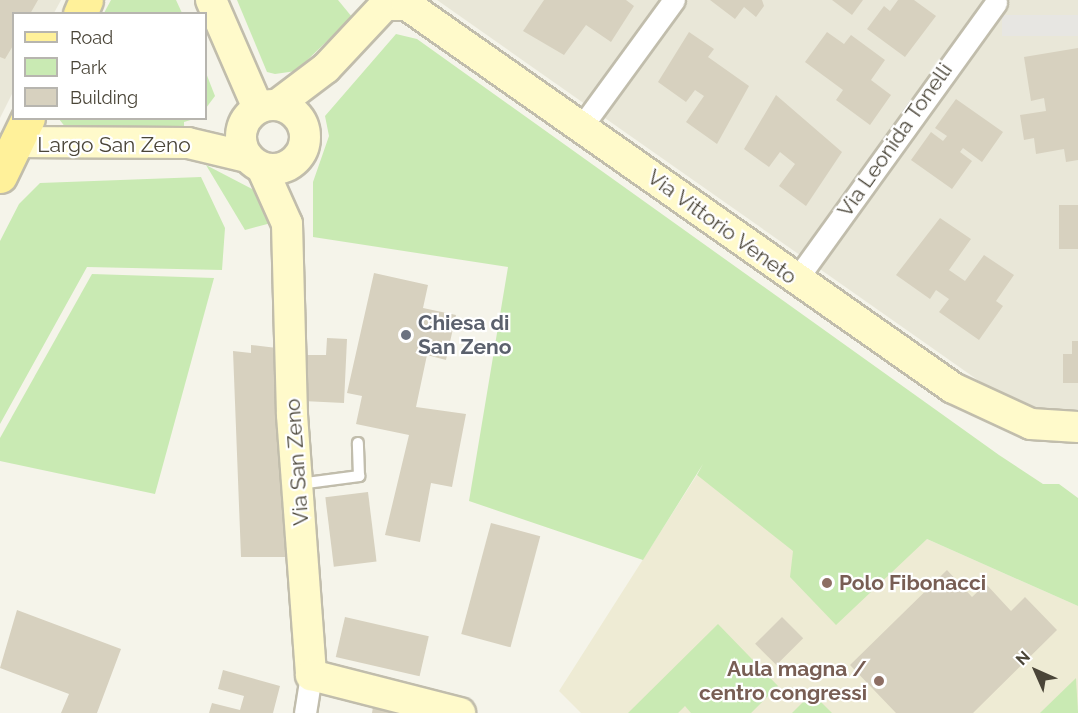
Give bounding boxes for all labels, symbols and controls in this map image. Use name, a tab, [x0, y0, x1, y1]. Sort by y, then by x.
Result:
legend	[12, 12, 207, 120]
text: Road	[70, 27, 113, 48]
text: Park	[70, 57, 107, 78]
street label: Via Leonida Tonelli	[832, 58, 958, 222]
text: Building	[70, 87, 138, 108]
street label: Largo San Zeno	[37, 132, 191, 158]
street label: Via Vittorio Veneto	[642, 164, 802, 290]
place label: Chiesa di San Zeno	[418, 310, 511, 360]
marker: Chiesa di San Zeno	[399, 328, 413, 342]
street label: Via San Zeno	[280, 398, 314, 526]
place label: Polo Fibonacci	[839, 570, 986, 596]
marker: Polo Fibonacci	[820, 576, 834, 590]
north arrow	[1006, 641, 1066, 701]
text: N	[1012, 647, 1034, 669]
place label: Aula magna / centro congressi	[699, 656, 867, 706]
marker: Aula magna / centro congressi	[872, 674, 886, 688]

